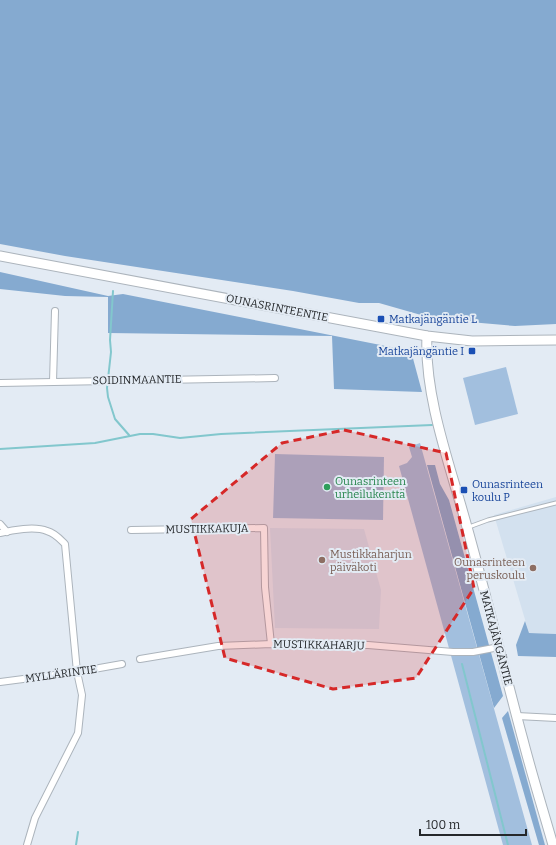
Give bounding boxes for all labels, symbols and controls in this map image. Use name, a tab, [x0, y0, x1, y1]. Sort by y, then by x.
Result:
street label: OUNASRINTEENTIE	[225, 292, 329, 324]
place label: Matkajängäntie L	[389, 313, 477, 326]
marker: Matkajängäntie L	[376, 314, 386, 324]
place label: Matkajängäntie I	[378, 345, 464, 358]
marker: Matkajängäntie I	[467, 346, 477, 356]
street label: SOIDINMAANTIE	[92, 373, 182, 387]
place label: Ounasrinteen urheilukenttä	[335, 475, 406, 501]
place label: Ounasrinteen koulu P	[472, 478, 543, 504]
marker: Ounasrinteen urheilukenttä	[322, 482, 332, 492]
marker: Ounasrinteen koulu P	[459, 485, 469, 495]
street label: MUSTIKKAKUJA	[165, 522, 249, 536]
place label: Mustikkaharjun päiväkoti	[330, 548, 412, 574]
marker: Mustikkaharjun päiväkoti	[317, 555, 327, 565]
place label: Ounasrinteen peruskoulu	[454, 556, 525, 582]
marker: Ounasrinteen peruskoulu	[528, 563, 538, 573]
street label: MATKAJÄNGÄNTIE	[477, 589, 515, 687]
street label: MUSTIKKAHARJU	[273, 638, 365, 652]
street label: MYLLÄRINTIE	[24, 663, 98, 685]
scale bar	[420, 811, 526, 837]
text: 100 m	[426, 818, 461, 832]

